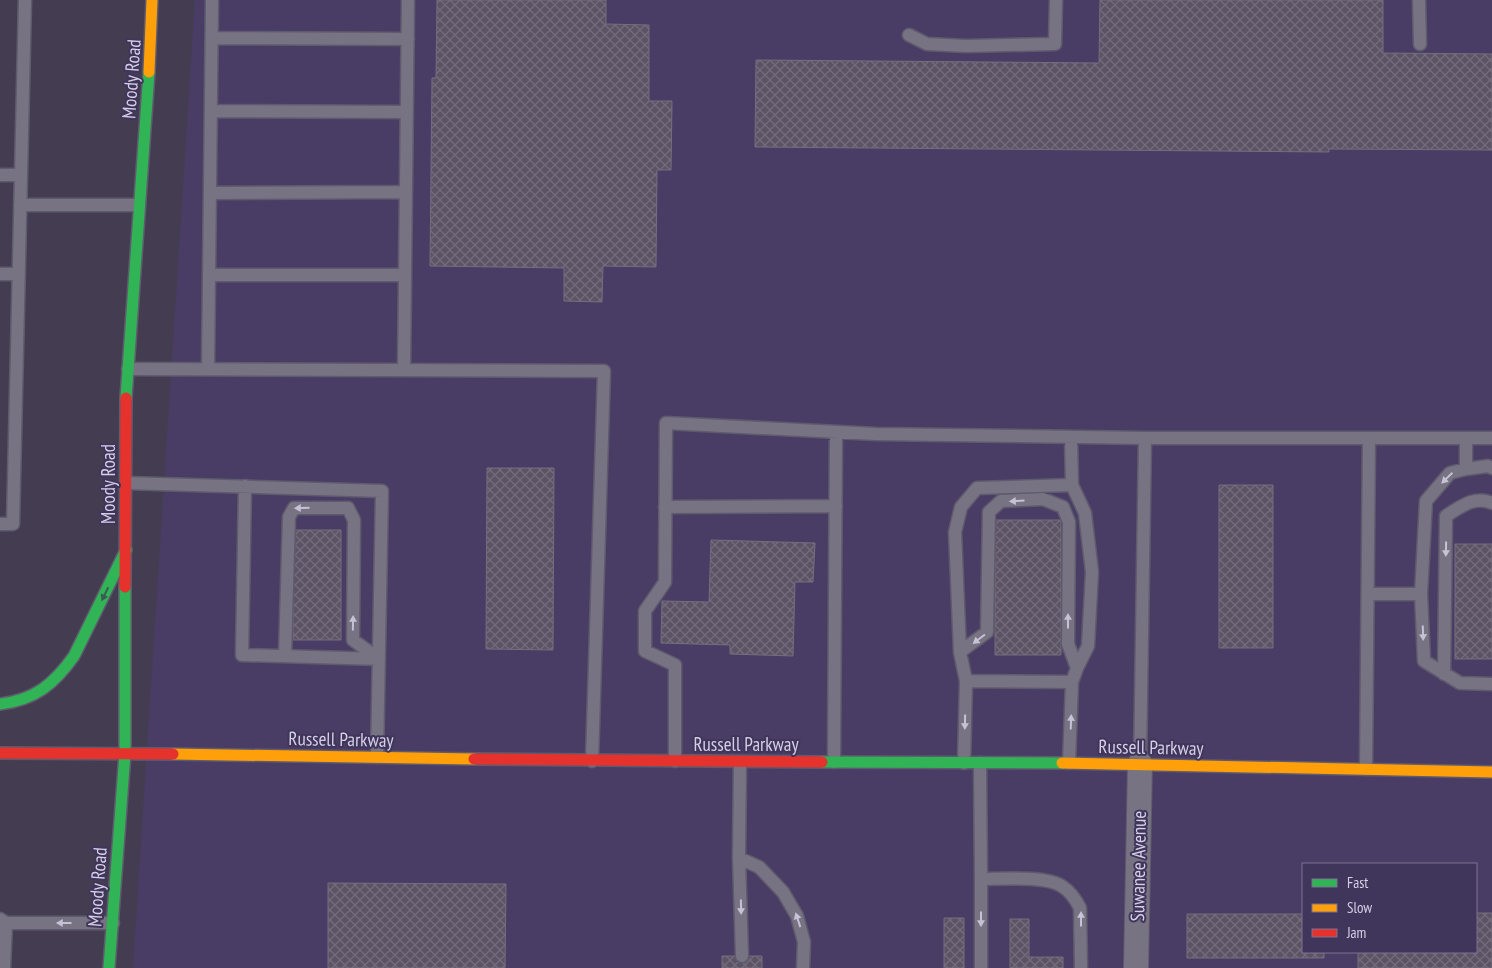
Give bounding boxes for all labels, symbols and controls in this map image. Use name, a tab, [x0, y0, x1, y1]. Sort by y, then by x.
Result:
street label: Moody Road	[116, 38, 146, 120]
street label: Moody Road	[96, 444, 120, 524]
one-way arrow	[1441, 472, 1453, 484]
one-way arrow	[1008, 497, 1024, 505]
one-way arrow	[294, 504, 310, 512]
one-way arrow	[1442, 542, 1450, 558]
one-way arrow	[100, 587, 108, 601]
one-way arrow	[1064, 612, 1072, 628]
one-way arrow	[349, 615, 357, 631]
one-way arrow	[1419, 625, 1427, 641]
one-way arrow	[973, 633, 986, 644]
one-way arrow	[961, 714, 969, 730]
one-way arrow	[1067, 714, 1075, 730]
street label: Russell Parkway	[288, 726, 395, 752]
street label: Russell Parkway	[693, 732, 799, 756]
street label: Russell Parkway	[1098, 734, 1205, 760]
street label: Suwanee Avenue	[1125, 810, 1151, 922]
street label: Moody Road	[82, 846, 112, 928]
legend	[1302, 863, 1477, 953]
text: Fast	[1347, 873, 1368, 892]
text: Slow	[1347, 898, 1372, 917]
one-way arrow	[737, 899, 745, 915]
one-way arrow	[977, 911, 985, 927]
one-way arrow	[1076, 911, 1084, 927]
one-way arrow	[793, 912, 801, 927]
one-way arrow	[56, 919, 72, 927]
text: Jam	[1346, 923, 1366, 942]

